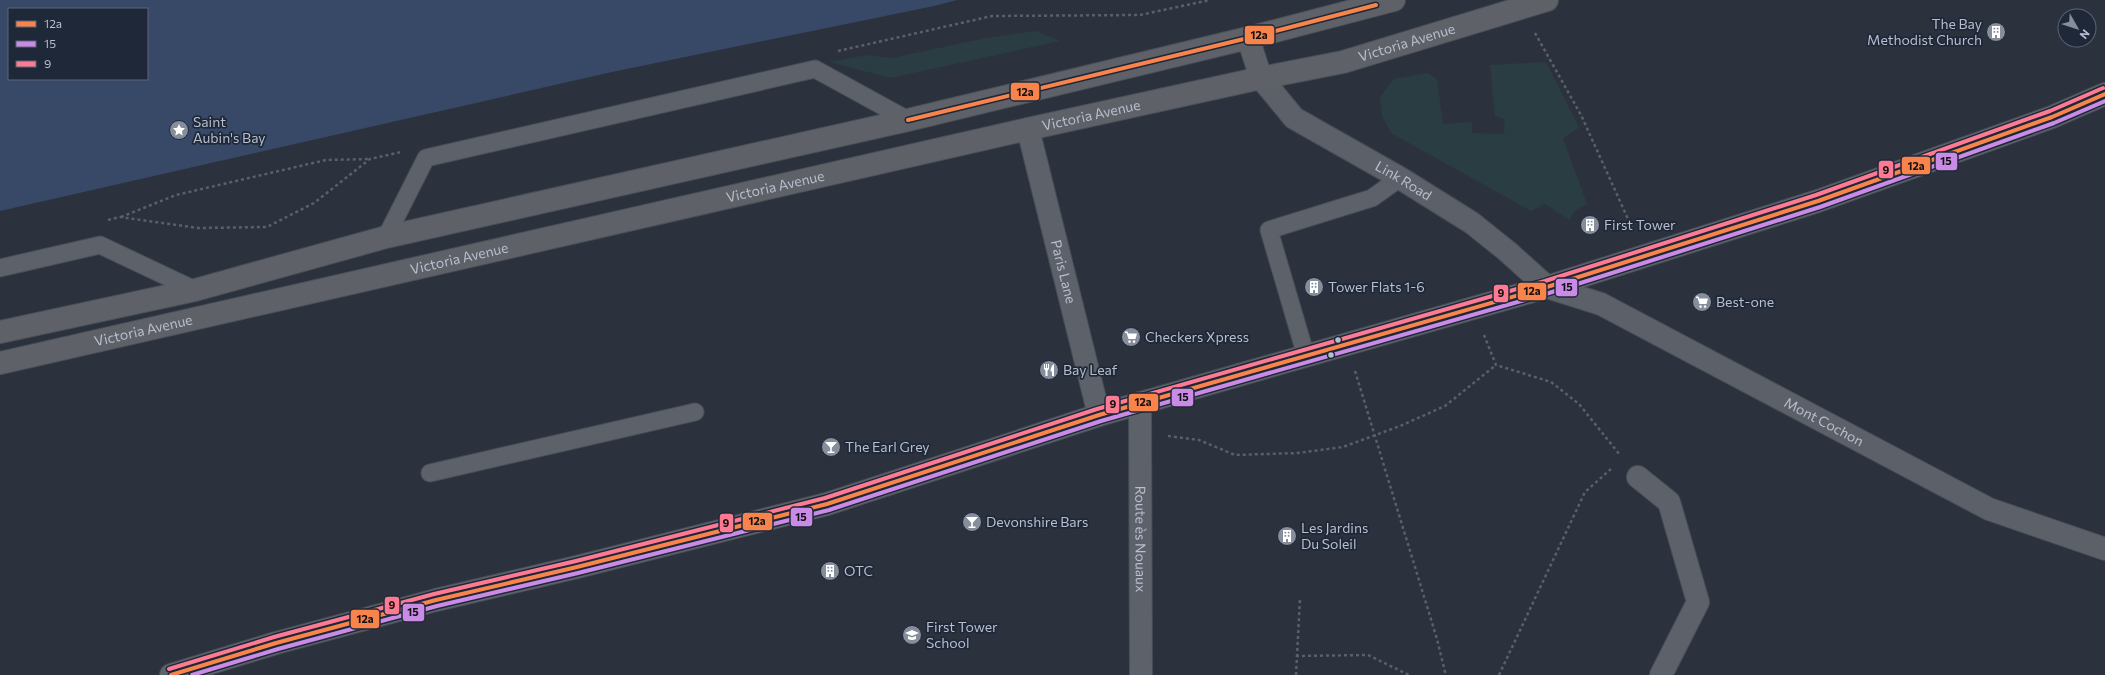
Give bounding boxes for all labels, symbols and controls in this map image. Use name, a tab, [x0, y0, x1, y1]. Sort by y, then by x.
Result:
legend	[8, 8, 148, 80]
north arrow	[2057, 8, 2097, 48]
place label: The Bay Methodist Church	[1867, 15, 1982, 48]
text: 12a	[44, 16, 62, 30]
street label: Victoria Avenue	[1356, 19, 1457, 65]
building icon: The Bay Methodist Church	[1985, 21, 2007, 43]
line badge: 12a	[1244, 25, 1275, 45]
text: N	[2078, 27, 2093, 42]
text: 12a	[1250, 28, 1268, 41]
text: 15	[44, 36, 56, 50]
text: 9	[44, 56, 51, 70]
line badge: 12a	[1010, 82, 1040, 101]
text: 12a	[1016, 85, 1034, 98]
street label: Victoria Avenue	[1040, 96, 1142, 134]
place label: Saint Aubin's Bay	[193, 113, 266, 146]
place icon: Saint Aubin's Bay	[168, 119, 190, 141]
line badge: 15	[1935, 152, 1958, 171]
text: 15	[1940, 154, 1952, 167]
line badge: 12a	[1901, 156, 1931, 175]
street label: Link Road	[1373, 157, 1435, 204]
text: 12a	[1907, 159, 1925, 172]
line badge: 9	[1878, 160, 1894, 179]
text: 9	[1883, 163, 1890, 176]
street label: Victoria Avenue	[724, 167, 826, 205]
building icon: First Tower	[1579, 214, 1601, 236]
place label: First Tower	[1604, 216, 1676, 233]
street label: Paris Lane	[1048, 238, 1080, 305]
street label: Victoria Avenue	[408, 239, 510, 277]
building icon: Tower Flats 1-6	[1303, 276, 1325, 298]
place label: Tower Flats 1-6	[1328, 278, 1425, 295]
line badge: 15	[1555, 278, 1578, 297]
text: 15	[1561, 280, 1573, 293]
line badge: 12a	[1517, 282, 1547, 301]
line badge: 9	[1493, 284, 1509, 303]
text: 12a	[1523, 284, 1541, 297]
text: 9	[1498, 286, 1505, 299]
supermarket icon: Best-one	[1691, 291, 1713, 313]
place label: Best-one	[1716, 293, 1774, 310]
street label: Victoria Avenue	[93, 310, 194, 349]
supermarket icon: Checkers Xpress	[1120, 326, 1142, 348]
place label: Checkers Xpress	[1145, 328, 1249, 345]
unlabelled marker	[1333, 335, 1343, 345]
unlabelled marker	[1326, 350, 1336, 360]
restaurant icon: Bay Leaf	[1038, 359, 1060, 381]
place label: Bay Leaf	[1063, 361, 1118, 378]
line badge: 15	[1171, 388, 1194, 407]
text: 15	[1177, 390, 1189, 403]
line badge: 12a	[1128, 393, 1159, 412]
street label: Mont Cochon	[1782, 393, 1867, 449]
line badge: 9	[1105, 395, 1120, 414]
text: 12a	[1134, 395, 1152, 408]
text: 9	[1110, 397, 1117, 410]
bar icon: The Earl Grey	[820, 436, 842, 458]
place label: The Earl Grey	[845, 438, 930, 455]
street label: Route ès Nouaux	[1132, 486, 1150, 593]
line badge: 15	[790, 507, 813, 527]
text: 15	[795, 510, 807, 523]
bar icon: Devonshire Bars	[961, 511, 983, 533]
line badge: 12a	[742, 512, 773, 531]
line badge: 9	[719, 513, 734, 533]
place label: Devonshire Bars	[986, 513, 1088, 530]
text: 12a	[748, 514, 766, 527]
text: 9	[723, 516, 730, 529]
place label: Les Jardins Du Soleil	[1301, 519, 1368, 552]
building icon: Les Jardins Du Soleil	[1276, 525, 1298, 547]
building icon: OTC	[819, 560, 841, 582]
place label: OTC	[844, 562, 873, 579]
line badge: 9	[384, 596, 400, 615]
text: 9	[389, 598, 396, 611]
line badge: 15	[402, 603, 425, 622]
text: 15	[407, 605, 419, 618]
line badge: 12a	[350, 609, 380, 629]
text: 12a	[356, 612, 374, 625]
place label: First Tower School	[926, 618, 998, 651]
school or university icon: First Tower School	[901, 624, 923, 646]

